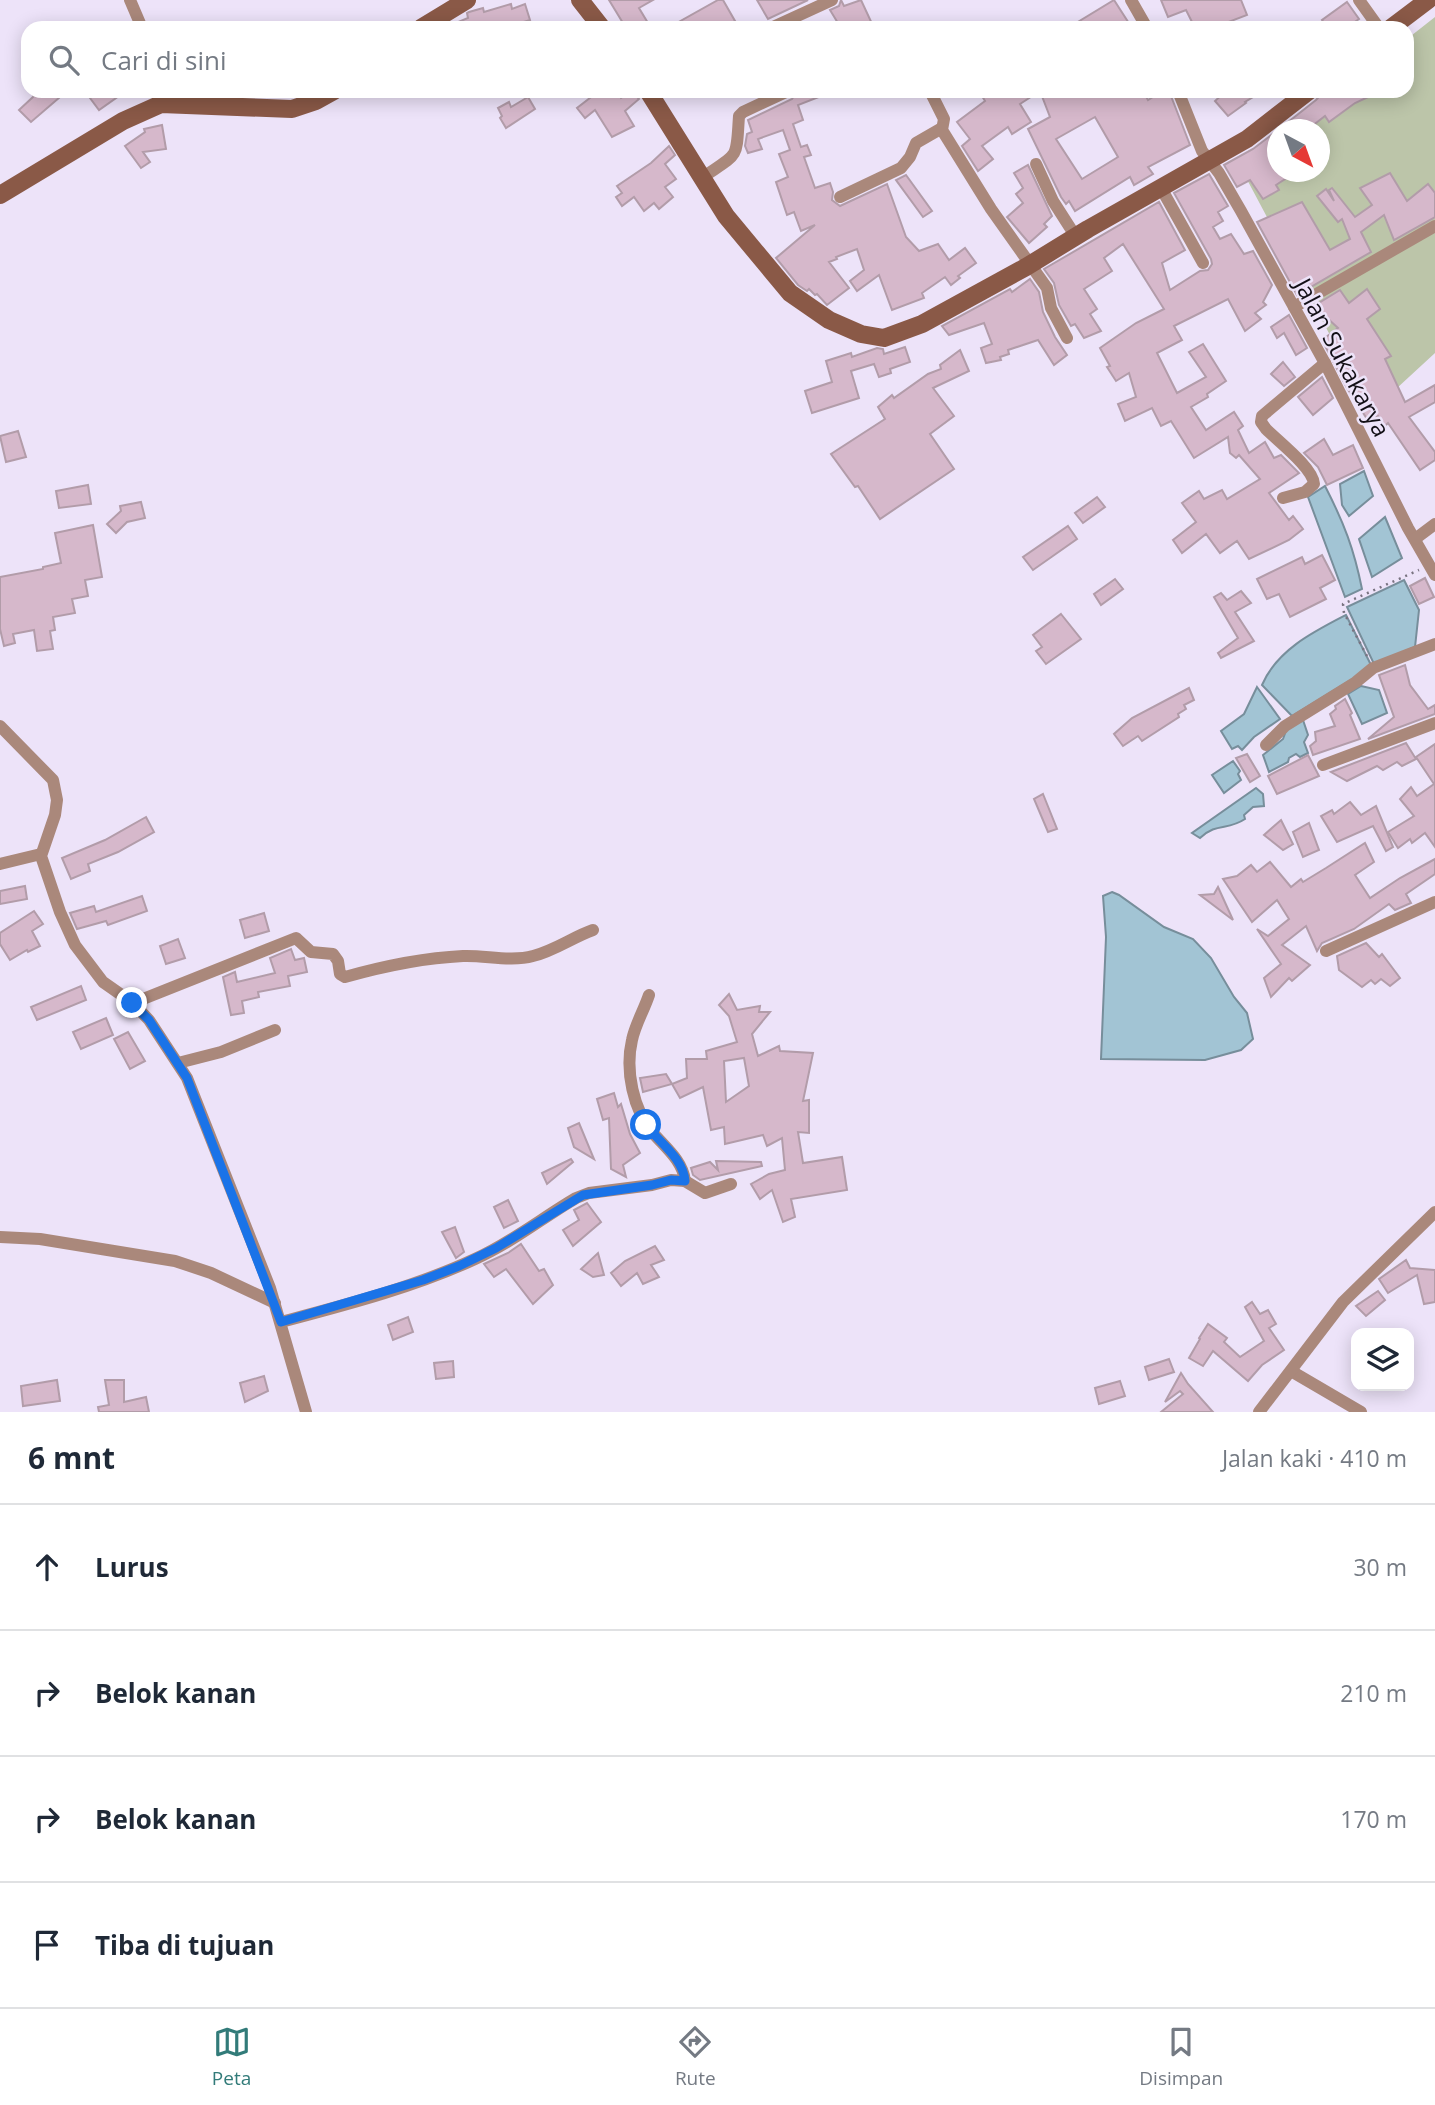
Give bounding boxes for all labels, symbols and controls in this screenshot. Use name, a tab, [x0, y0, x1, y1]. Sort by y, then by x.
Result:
search box	[21, 21, 1414, 98]
icon: search	[45, 41, 83, 79]
text: Cari di sini	[101, 42, 226, 78]
north arrow	[1267, 119, 1330, 182]
street label: Jalan Sukakarya	[1286, 270, 1399, 442]
route end	[116, 987, 147, 1018]
route start	[630, 1109, 661, 1140]
map controls	[1351, 1328, 1414, 1391]
button: layers	[1351, 1328, 1414, 1391]
text: 6 mnt	[28, 1437, 115, 1478]
text: Jalan kaki · 410 m	[1222, 1442, 1407, 1474]
icon: ahead	[28, 1548, 66, 1586]
text: Lurus	[95, 1549, 169, 1585]
text: 30 m	[1353, 1551, 1407, 1583]
icon: right	[28, 1674, 66, 1712]
text: Belok kanan	[95, 1675, 256, 1711]
text: 210 m	[1340, 1677, 1407, 1709]
icon: right	[28, 1800, 66, 1838]
text: Belok kanan	[95, 1801, 256, 1837]
text: 170 m	[1340, 1803, 1407, 1835]
icon: arrive	[28, 1926, 66, 1964]
text: Tiba di tujuan	[95, 1927, 274, 1963]
tab: Peta	[212, 2023, 251, 2091]
tab: Rute	[675, 2023, 716, 2091]
tab: Disimpan	[1139, 2023, 1223, 2091]

